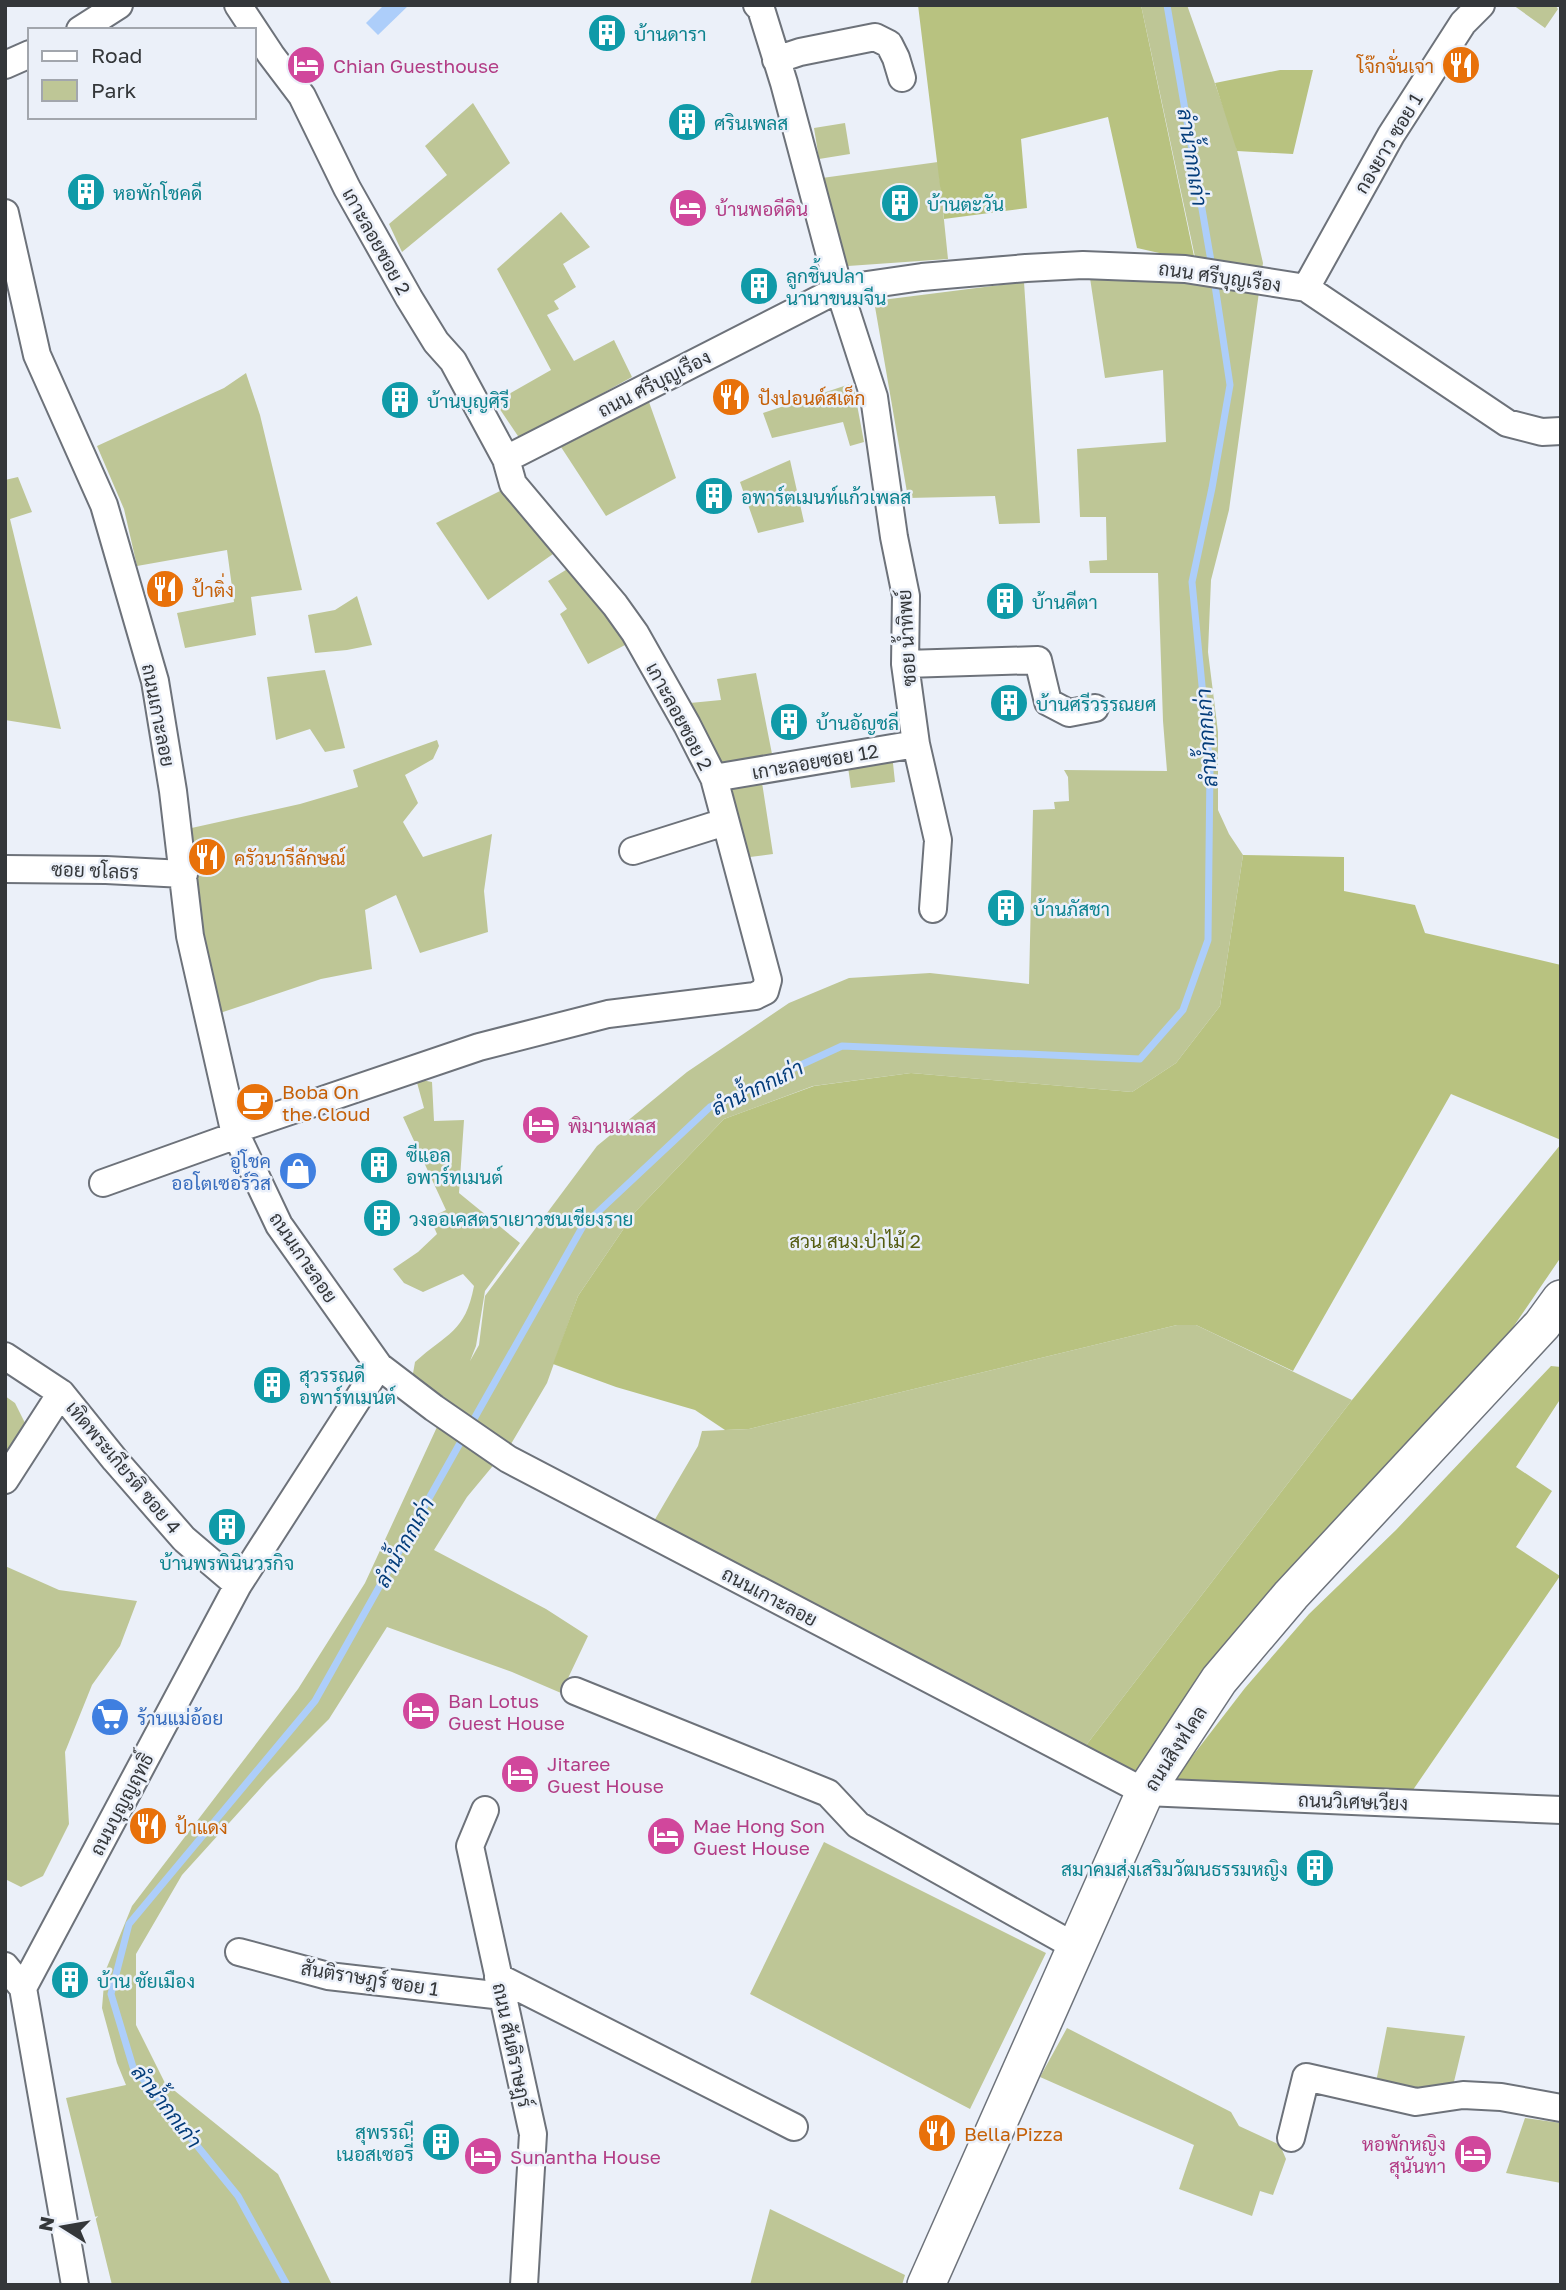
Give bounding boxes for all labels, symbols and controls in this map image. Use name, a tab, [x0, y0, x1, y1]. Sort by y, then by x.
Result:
building icon: บ้านดารา	[586, 12, 628, 54]
place label: บ้านดารา	[634, 22, 706, 45]
legend	[28, 28, 256, 119]
text: Road	[91, 42, 142, 68]
hotel icon: Chian Guesthouse	[285, 44, 327, 86]
restaurant icon: โจ๊กจั่นเจา	[1440, 44, 1482, 86]
place label: โจ๊กจั่นเจา	[1356, 49, 1434, 77]
place label: Chian Guesthouse	[333, 54, 499, 77]
text: Park	[91, 77, 137, 103]
street label: กองยาว ซอย 1	[1349, 89, 1427, 197]
building icon: ศรินเพลส	[666, 101, 708, 143]
water label: ลำน้ำกกเก่า	[1172, 105, 1218, 208]
place label: ศรินเพลส	[714, 111, 788, 134]
building icon: หอพักโชคดี	[65, 171, 107, 213]
place label: หอพักโชคดี	[113, 181, 202, 204]
building icon: บ้านตะวัน	[879, 182, 921, 224]
street label: เกาะลอยซอย 2	[338, 184, 416, 298]
hotel icon: บ้านพอดีดิน	[667, 187, 709, 229]
place label: บ้านตะวัน	[927, 192, 1004, 215]
place label: บ้านพอดีดิน	[715, 197, 808, 220]
street label: ถนน ศรีบุญเรือง	[1157, 256, 1283, 298]
place label: ลูกชิ้นปลา นานาขนมจีน	[786, 258, 886, 309]
building icon: ลูกชิ้นปลา นานาขนมจีน	[738, 265, 780, 307]
street label: ถนน ศรีบุญเรือง	[594, 345, 715, 423]
restaurant icon: ปังปอนด์สเต็ก	[710, 376, 752, 418]
building icon: บ้านบุญศิรี	[379, 379, 421, 421]
place label: ปังปอนด์สเต็ก	[758, 385, 865, 409]
place label: บ้านบุญศิรี	[427, 389, 509, 414]
building icon: อพาร์ตเมนท์แก้วเพลส	[693, 475, 735, 517]
place label: อพาร์ตเมนท์แก้วเพลส	[741, 485, 911, 508]
restaurant icon: ป้าติ่ง	[144, 568, 186, 610]
place label: ป้าติ่ง	[192, 573, 234, 601]
building icon: บ้านคีตา	[984, 580, 1026, 622]
street label: ซอย น้ำทิพย์	[889, 589, 920, 687]
place label: บ้านคีตา	[1032, 590, 1098, 613]
street label: เกาะลอยซอย 2	[642, 658, 718, 774]
street label: ถนนเกาะลอย	[138, 662, 180, 768]
building icon: บ้านศรีวรรณยศ	[988, 682, 1030, 724]
water label: ลำน้ำกกเก่า	[1186, 688, 1222, 789]
place label: บ้านศรีวรรณยศ	[1036, 692, 1156, 715]
building icon: บ้านอัญชลี	[768, 701, 810, 743]
place label: บ้านอัญชลี	[816, 711, 899, 735]
street label: เกาะลอยซอย 12	[750, 739, 880, 783]
restaurant icon: ครัวนารีลักษณ์	[186, 836, 228, 878]
place label: ครัวนารีลักษณ์	[234, 846, 346, 869]
street label: ซอย ชโลธร	[51, 857, 139, 883]
building icon: บ้านภัสชา	[985, 887, 1027, 929]
place label: บ้านภัสชา	[1033, 897, 1110, 920]
water label: ลำน้ำกกเก่า	[705, 1050, 807, 1120]
place label: Boba On the Cloud	[282, 1080, 370, 1125]
cafe icon: Boba On the Cloud	[234, 1081, 276, 1123]
hotel icon: พิมานเพลส	[520, 1104, 562, 1146]
place label: พิมานเพลส	[568, 1114, 656, 1137]
place label: ซีแอล อพาร์ทเมนต์	[406, 1143, 503, 1188]
building icon: ซีแอล อพาร์ทเมนต์	[358, 1144, 400, 1186]
place label: อู่โชค ออโตเซอร์วิส	[171, 1149, 271, 1194]
shop icon: อู่โชค ออโตเซอร์วิส	[277, 1150, 319, 1192]
building icon: วงออเคสตราเยาวชนเชียงราย	[361, 1197, 403, 1239]
street label: ถนนเกาะลอย	[265, 1207, 343, 1307]
place label: วงออเคสตราเยาวชนเชียงราย	[409, 1207, 633, 1230]
park label: สวน สนง.ป่าไม้ 2	[789, 1229, 921, 1252]
place label: สุวรรณดี อพาร์ทเมนต์	[299, 1363, 396, 1408]
building icon: สุวรรณดี อพาร์ทเมนต์	[251, 1364, 293, 1406]
street label: เทิดพระเกียรติ ซอย 4	[62, 1396, 186, 1538]
water label: ลำน้ำกกเก่า	[365, 1490, 439, 1592]
building icon: บ้านพรพินินวรกิจ	[206, 1506, 248, 1548]
place label: บ้านพรพินินวรกิจ	[160, 1551, 294, 1574]
street label: ถนนเกาะลอย	[718, 1561, 822, 1631]
place label: Ban Lotus Guest House	[448, 1689, 565, 1734]
hotel icon: Ban Lotus Guest House	[400, 1690, 442, 1732]
supermarket icon: ร้านแม่อ้อย	[89, 1696, 131, 1738]
street label: ถนนสิงหไคล	[1139, 1701, 1211, 1795]
place label: ร้านแม่อ้อย	[137, 1706, 223, 1729]
street label: ถนนบุญญฤทธิ์	[79, 1746, 159, 1860]
place label: Jitaree Guest House	[547, 1752, 664, 1797]
hotel icon: Jitaree Guest House	[499, 1753, 541, 1795]
street label: ถนนวิเศษเวียง	[1297, 1788, 1409, 1814]
restaurant icon: ป้าแดง	[127, 1805, 169, 1847]
place label: Mae Hong Son Guest House	[693, 1814, 825, 1859]
place label: ป้าแดง	[175, 1815, 228, 1838]
hotel icon: Mae Hong Son Guest House	[645, 1815, 687, 1857]
building icon: สมาคมส่งเสริมวัฒนธรรมหญิง	[1294, 1847, 1336, 1889]
place label: สมาคมส่งเสริมวัฒนธรรมหญิง	[1061, 1857, 1288, 1881]
street label: สันติราษฎร์ ซอย 1	[299, 1956, 441, 2002]
building icon: บ้าน ชัยเมือง	[49, 1959, 91, 2001]
place label: บ้าน ชัยเมือง	[97, 1969, 195, 1992]
street label: ถนน สันติราษฎร์	[487, 1981, 537, 2110]
water label: ลำน้ำกกเก่า	[126, 2057, 211, 2153]
restaurant icon: Bella Pizza	[916, 2112, 958, 2154]
place label: สุพรรณี เนอสเซอรี่	[336, 2120, 414, 2165]
building icon: สุพรรณี เนอสเซอรี่	[420, 2121, 462, 2163]
place label: Bella Pizza	[964, 2122, 1063, 2145]
place label: หอพักหญิง สุนันทา	[1362, 2132, 1446, 2179]
hotel icon: หอพักหญิง สุนันทา	[1452, 2133, 1494, 2175]
hotel icon: Sunantha House	[462, 2135, 504, 2177]
place label: Sunantha House	[510, 2145, 661, 2168]
north arrow	[28, 2192, 98, 2262]
text: N	[33, 2214, 58, 2233]

